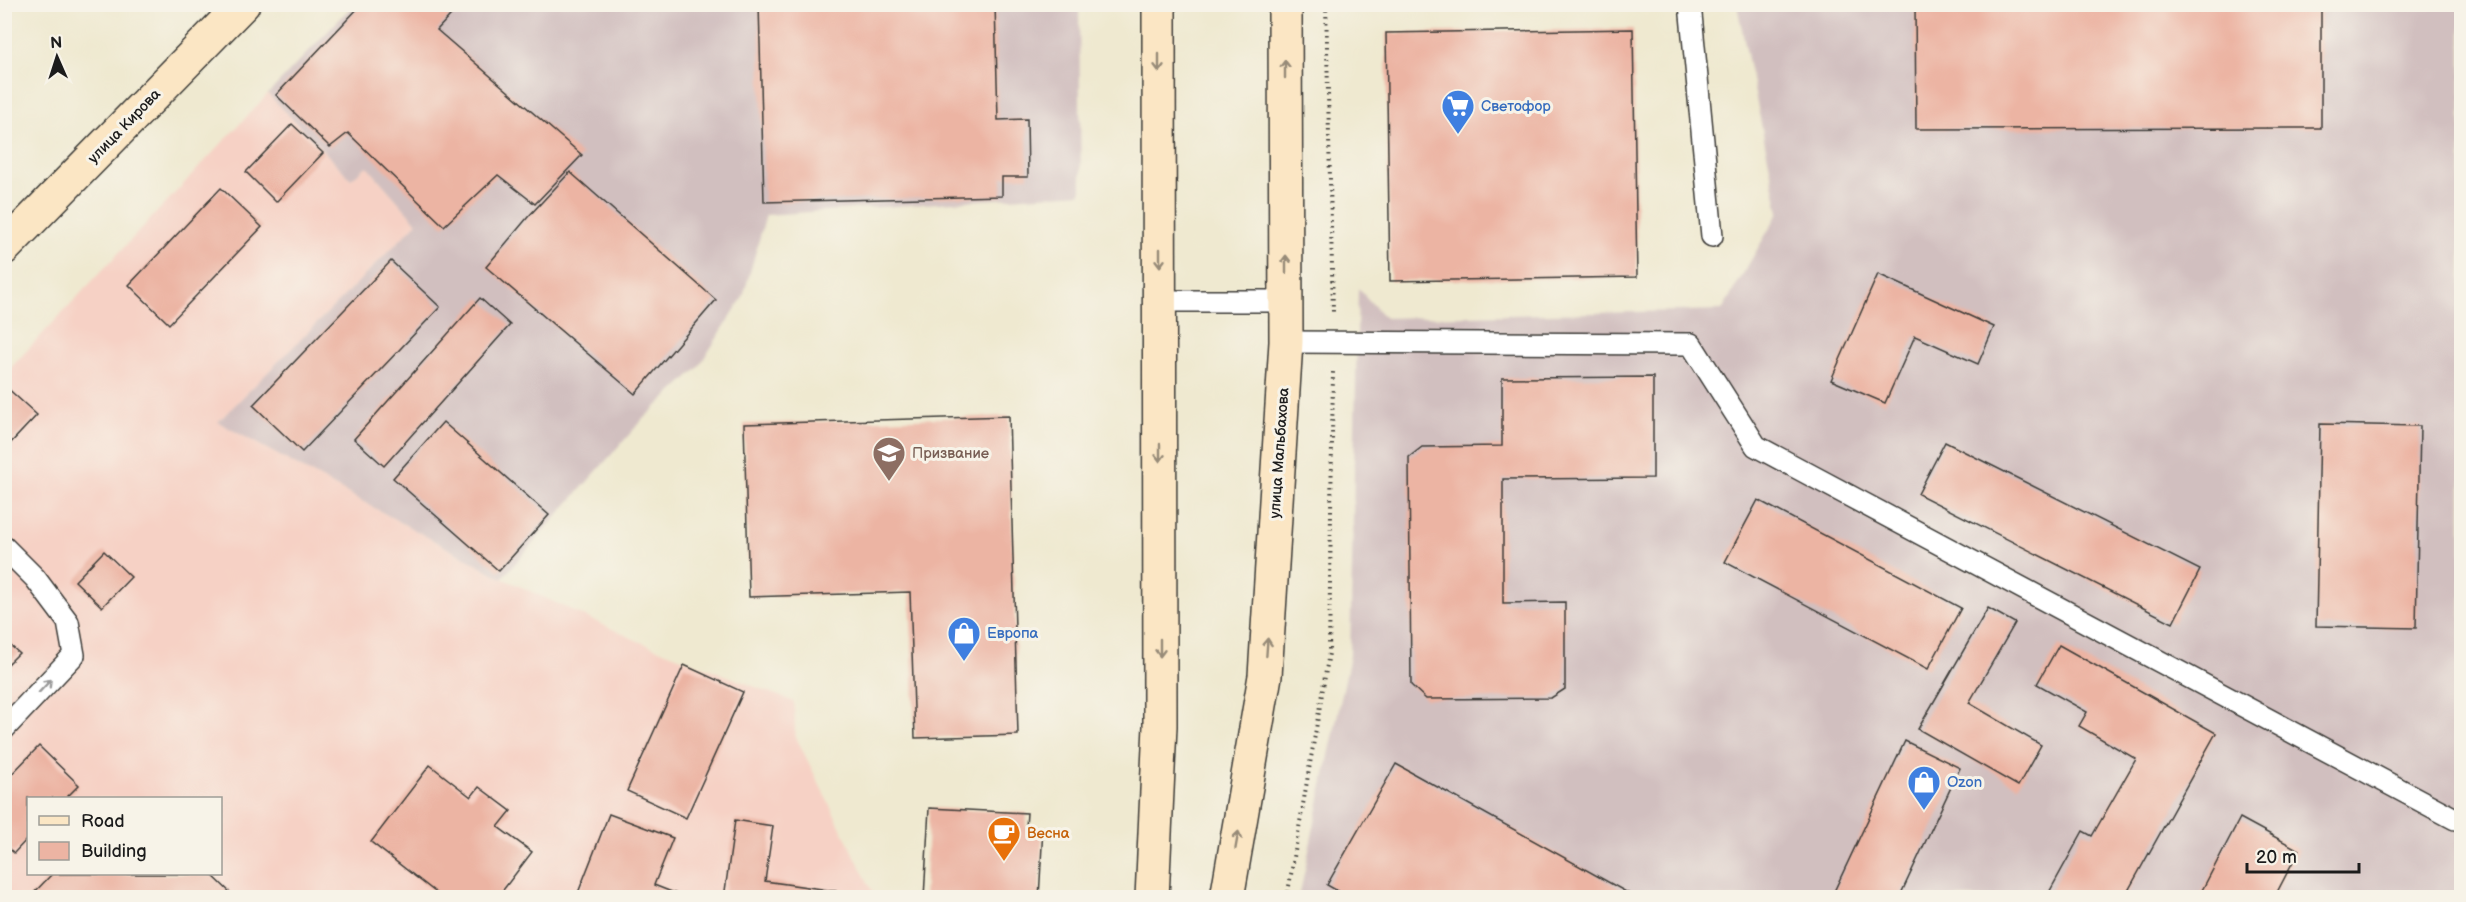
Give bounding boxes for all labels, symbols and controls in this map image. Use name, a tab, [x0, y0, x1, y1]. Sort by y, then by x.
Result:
north arrow	[27, 27, 87, 87]
text: N	[50, 34, 63, 53]
one-way arrow	[1153, 52, 1165, 72]
one-way arrow	[1279, 59, 1291, 79]
street label: улица Кирова	[84, 85, 165, 168]
supermarket icon: Светофор	[1440, 88, 1476, 135]
place label: Светофор	[1481, 97, 1551, 116]
one-way arrow	[1154, 247, 1166, 267]
one-way arrow	[1280, 254, 1292, 274]
street label: улица Мальбахова	[1265, 387, 1294, 519]
school or university icon: Призвание	[871, 435, 907, 482]
one-way arrow	[1154, 442, 1166, 462]
place label: Призвание	[912, 444, 989, 463]
shop icon: Европа	[946, 615, 982, 662]
place label: Европа	[987, 624, 1039, 643]
one-way arrow	[1154, 637, 1166, 657]
one-way arrow	[1262, 638, 1273, 658]
one-way arrow	[37, 679, 52, 694]
shop icon: Ozon	[1906, 764, 1942, 811]
place label: Ozon	[1947, 773, 1982, 792]
legend	[27, 797, 222, 875]
text: Road	[81, 811, 125, 832]
cafe icon: Весна	[986, 815, 1022, 862]
place label: Весна	[1027, 824, 1070, 843]
one-way arrow	[1231, 831, 1242, 850]
scale bar	[2247, 836, 2360, 874]
text: Building	[81, 841, 147, 862]
text: 20 m	[2256, 847, 2297, 868]

